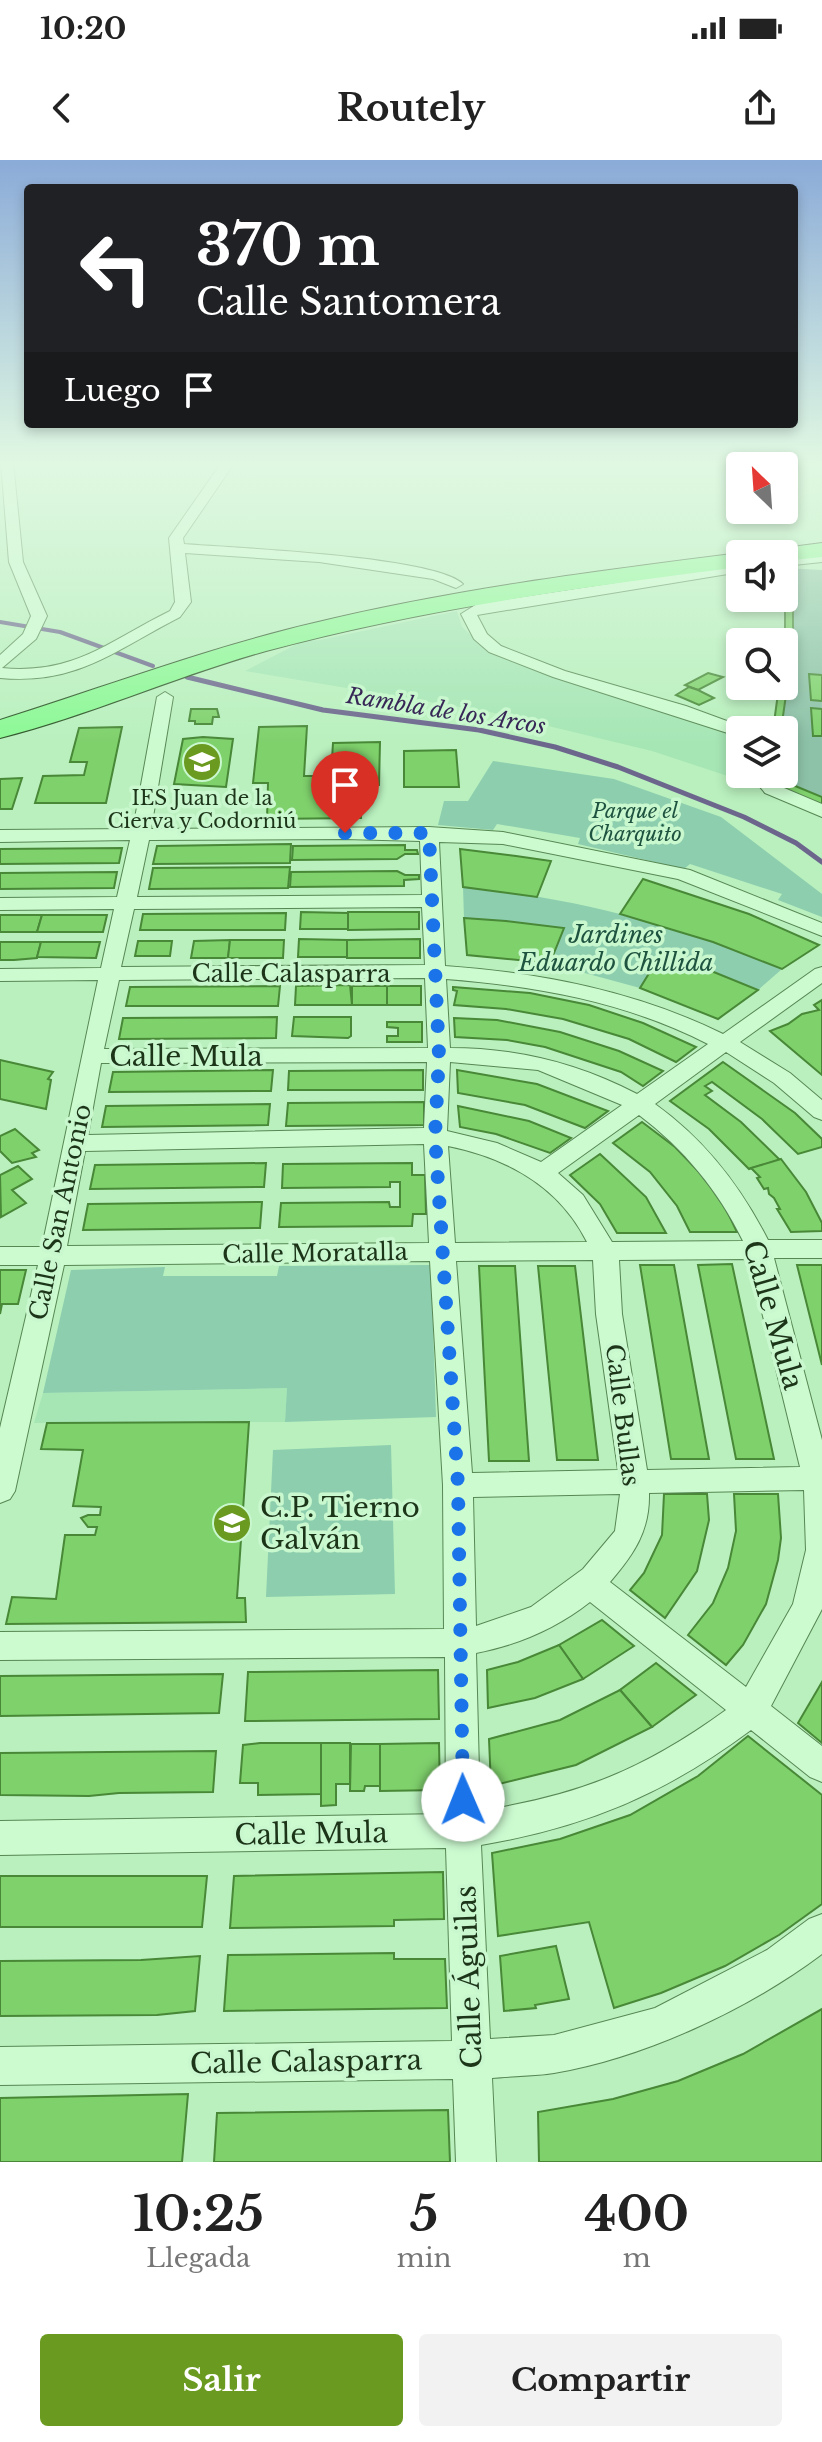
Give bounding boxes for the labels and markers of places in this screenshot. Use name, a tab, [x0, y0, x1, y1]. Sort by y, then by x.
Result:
school or university icon: IES Juan de la Cierva y Codorniú	[181, 741, 223, 783]
pin	[311, 751, 379, 833]
place label: IES Juan de la Cierva y Codorniú	[107, 786, 297, 833]
place label: C.P. Tierno Galván	[260, 1490, 420, 1557]
school or university icon: C.P. Tierno Galván	[211, 1502, 253, 1544]

